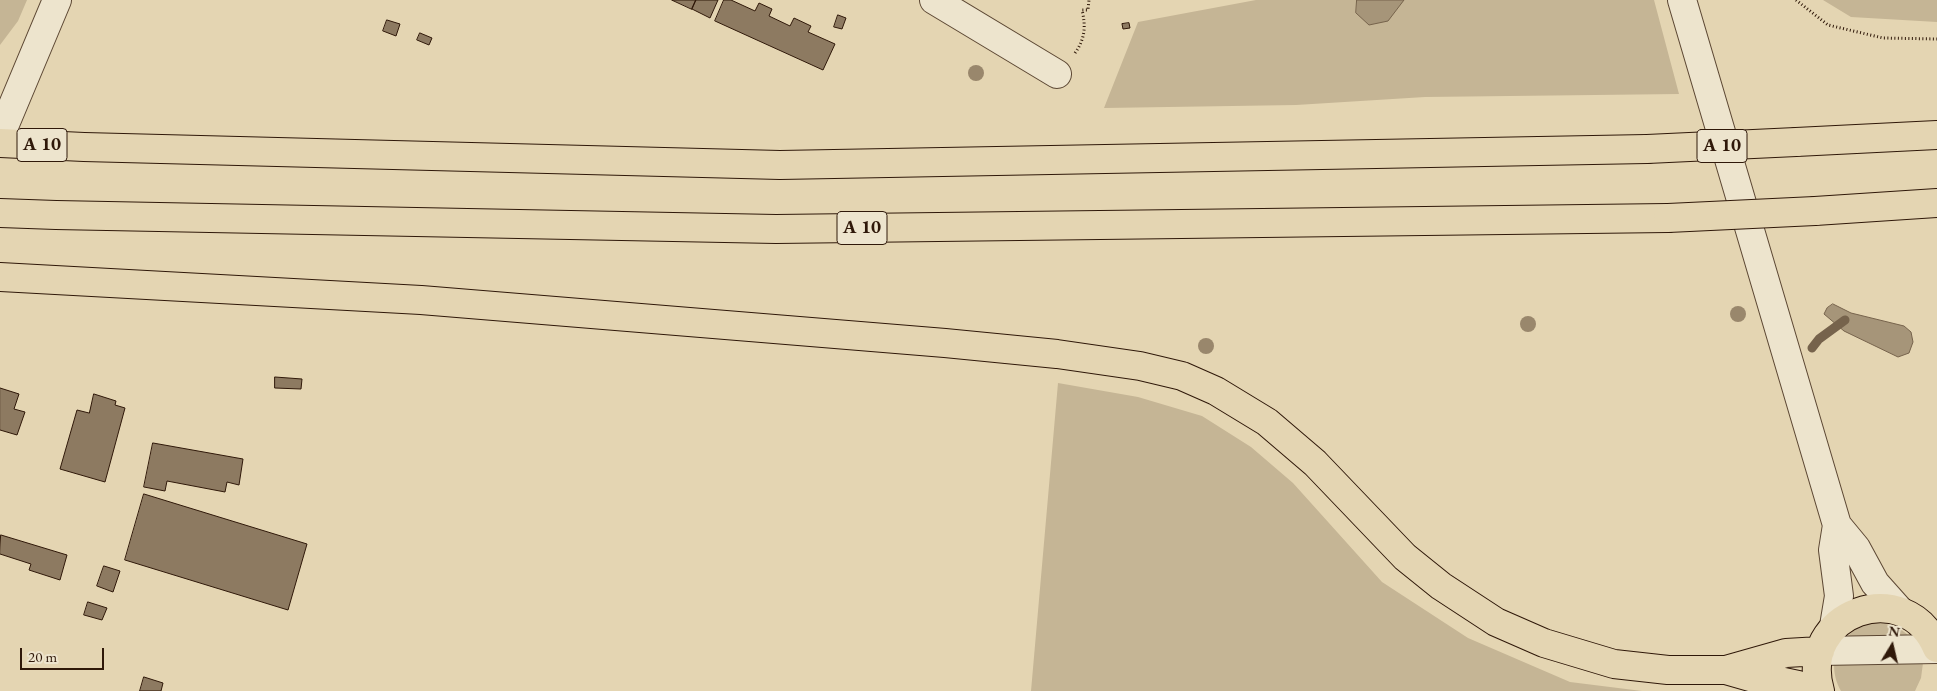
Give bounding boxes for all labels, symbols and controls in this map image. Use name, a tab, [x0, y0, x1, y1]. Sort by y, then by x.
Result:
road number: A 10	[17, 128, 67, 162]
road number: A 10	[1697, 130, 1747, 162]
road number: A 10	[837, 212, 887, 244]
north arrow	[1867, 621, 1917, 671]
text: N	[1887, 621, 1901, 641]
scale bar	[22, 638, 106, 670]
text: 20 m	[28, 647, 57, 666]

